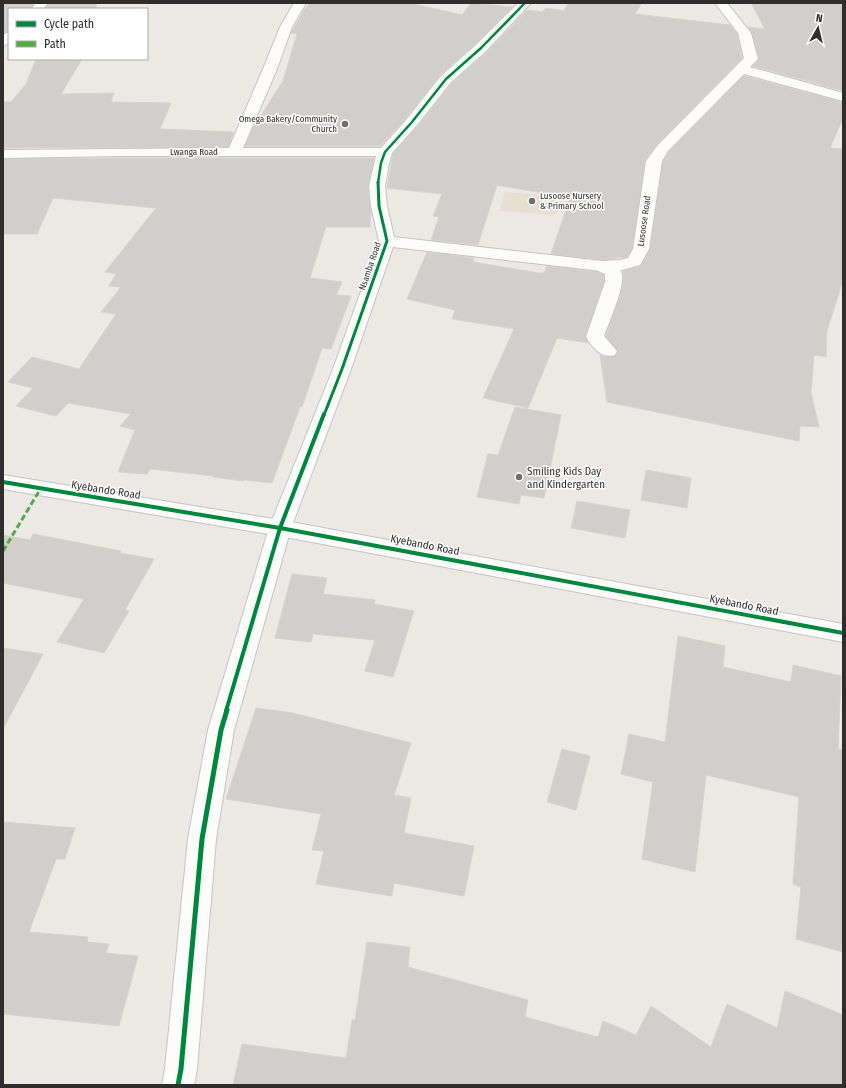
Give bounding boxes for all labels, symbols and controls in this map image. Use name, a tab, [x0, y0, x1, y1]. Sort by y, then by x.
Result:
legend	[8, 8, 148, 60]
north arrow	[798, 8, 838, 48]
text: N	[815, 12, 823, 25]
text: Cycle path	[44, 17, 94, 31]
text: Path	[44, 37, 66, 51]
place label: Omega Bakery/Community Church	[239, 114, 337, 134]
marker: Omega Bakery/Community Church	[340, 119, 350, 129]
street label: Lwanga Road	[170, 147, 218, 157]
place label: Lusoose Nursery & Primary School	[540, 191, 604, 211]
street label: Lusoose Road	[636, 195, 653, 247]
marker: Lusoose Nursery & Primary School	[527, 196, 537, 206]
street label: Nsamba Road	[357, 240, 383, 291]
place label: Smiling Kids Day and Kindergarten	[527, 465, 605, 491]
marker: Smiling Kids Day and Kindergarten	[514, 472, 524, 482]
street label: Kyebando Road	[70, 478, 142, 502]
street label: Kyebando Road	[389, 532, 461, 558]
street label: Kyebando Road	[708, 592, 780, 618]

